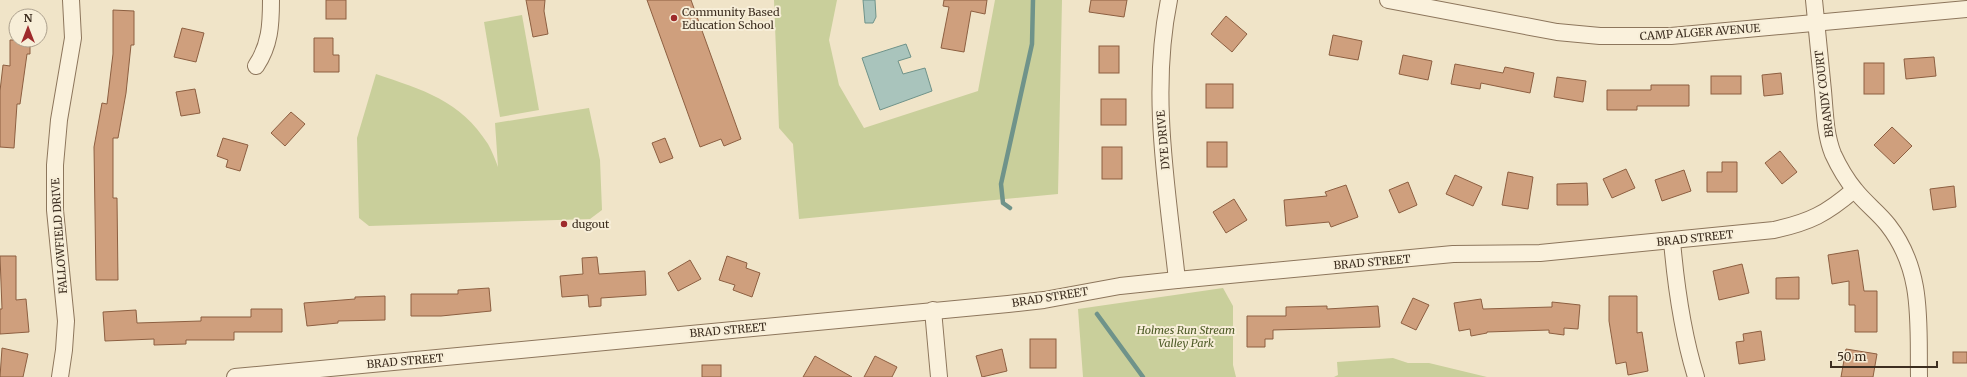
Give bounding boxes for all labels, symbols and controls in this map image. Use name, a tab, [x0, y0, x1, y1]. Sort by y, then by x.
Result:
place label: Community Based Education School	[682, 5, 780, 32]
north arrow	[8, 8, 48, 48]
text: N	[24, 11, 33, 25]
marker: Community Based Education School	[669, 13, 679, 23]
street label: CAMP ALGER AVENUE	[1639, 21, 1761, 43]
street label: BRANDY COURT	[1812, 49, 1836, 138]
street label: DYE DRIVE	[1153, 110, 1173, 170]
street label: FALLOWFIELD DRIVE	[48, 178, 70, 294]
place label: dugout	[572, 217, 610, 231]
marker: dugout	[559, 219, 569, 229]
street label: BRAD STREET	[1656, 227, 1734, 249]
street label: BRAD STREET	[1333, 252, 1411, 272]
street label: BRAD STREET	[1011, 284, 1090, 310]
street label: BRAD STREET	[689, 320, 767, 340]
park label: Holmes Run Stream Valley Park	[1136, 323, 1235, 350]
scale bar	[1831, 343, 1937, 369]
text: 50 m	[1837, 349, 1866, 364]
street label: BRAD STREET	[366, 351, 444, 371]

